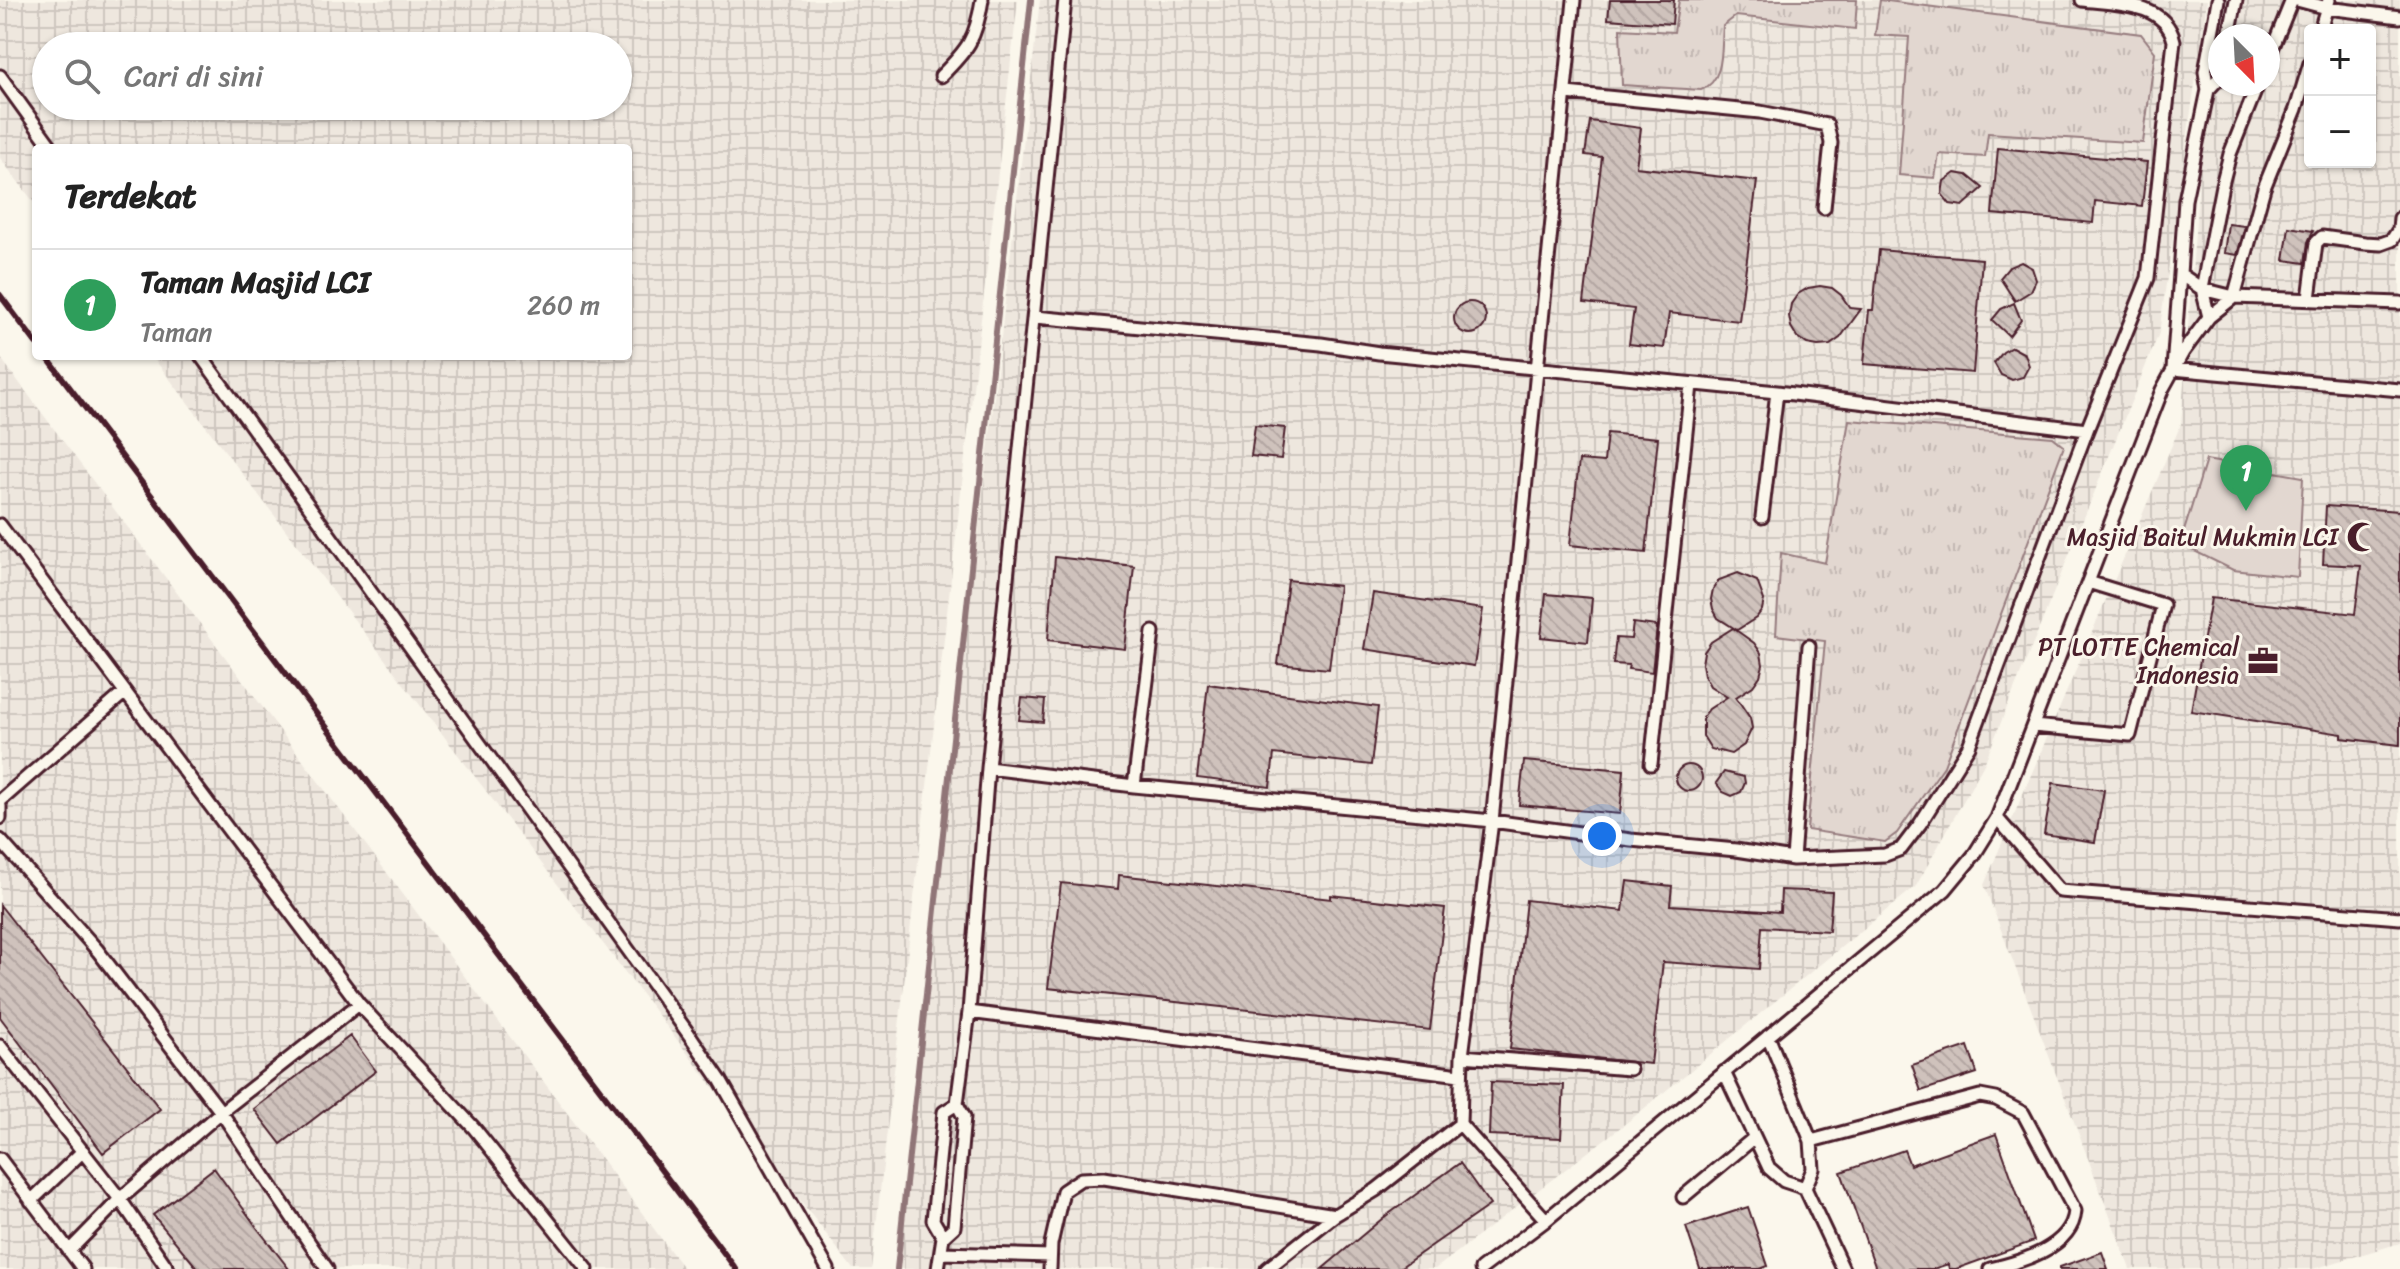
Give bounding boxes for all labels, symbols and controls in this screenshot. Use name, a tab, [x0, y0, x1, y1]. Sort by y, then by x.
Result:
north arrow	[2208, 24, 2280, 96]
map controls	[2304, 24, 2376, 168]
button: +	[2304, 24, 2376, 96]
search box	[32, 32, 632, 120]
text: Cari di sini	[124, 49, 263, 103]
icon: search	[60, 54, 104, 98]
button: −	[2304, 96, 2376, 168]
text: Terdekat	[64, 166, 197, 226]
text: Taman Masjid LCI	[140, 255, 370, 309]
text: 1	[84, 282, 96, 328]
text: 260 m	[527, 282, 600, 328]
text: Taman	[140, 309, 212, 355]
pin: 1	[2220, 445, 2272, 511]
place label: Masjid Baitul Mukmin LCI	[2067, 516, 2339, 558]
mosque icon: Masjid Baitul Mukmin LCI	[2345, 520, 2379, 554]
place label: PT LOTTE Chemical Indonesia	[2038, 626, 2240, 696]
office icon: PT LOTTE Chemical Indonesia	[2246, 644, 2280, 678]
your location	[1582, 816, 1622, 856]

